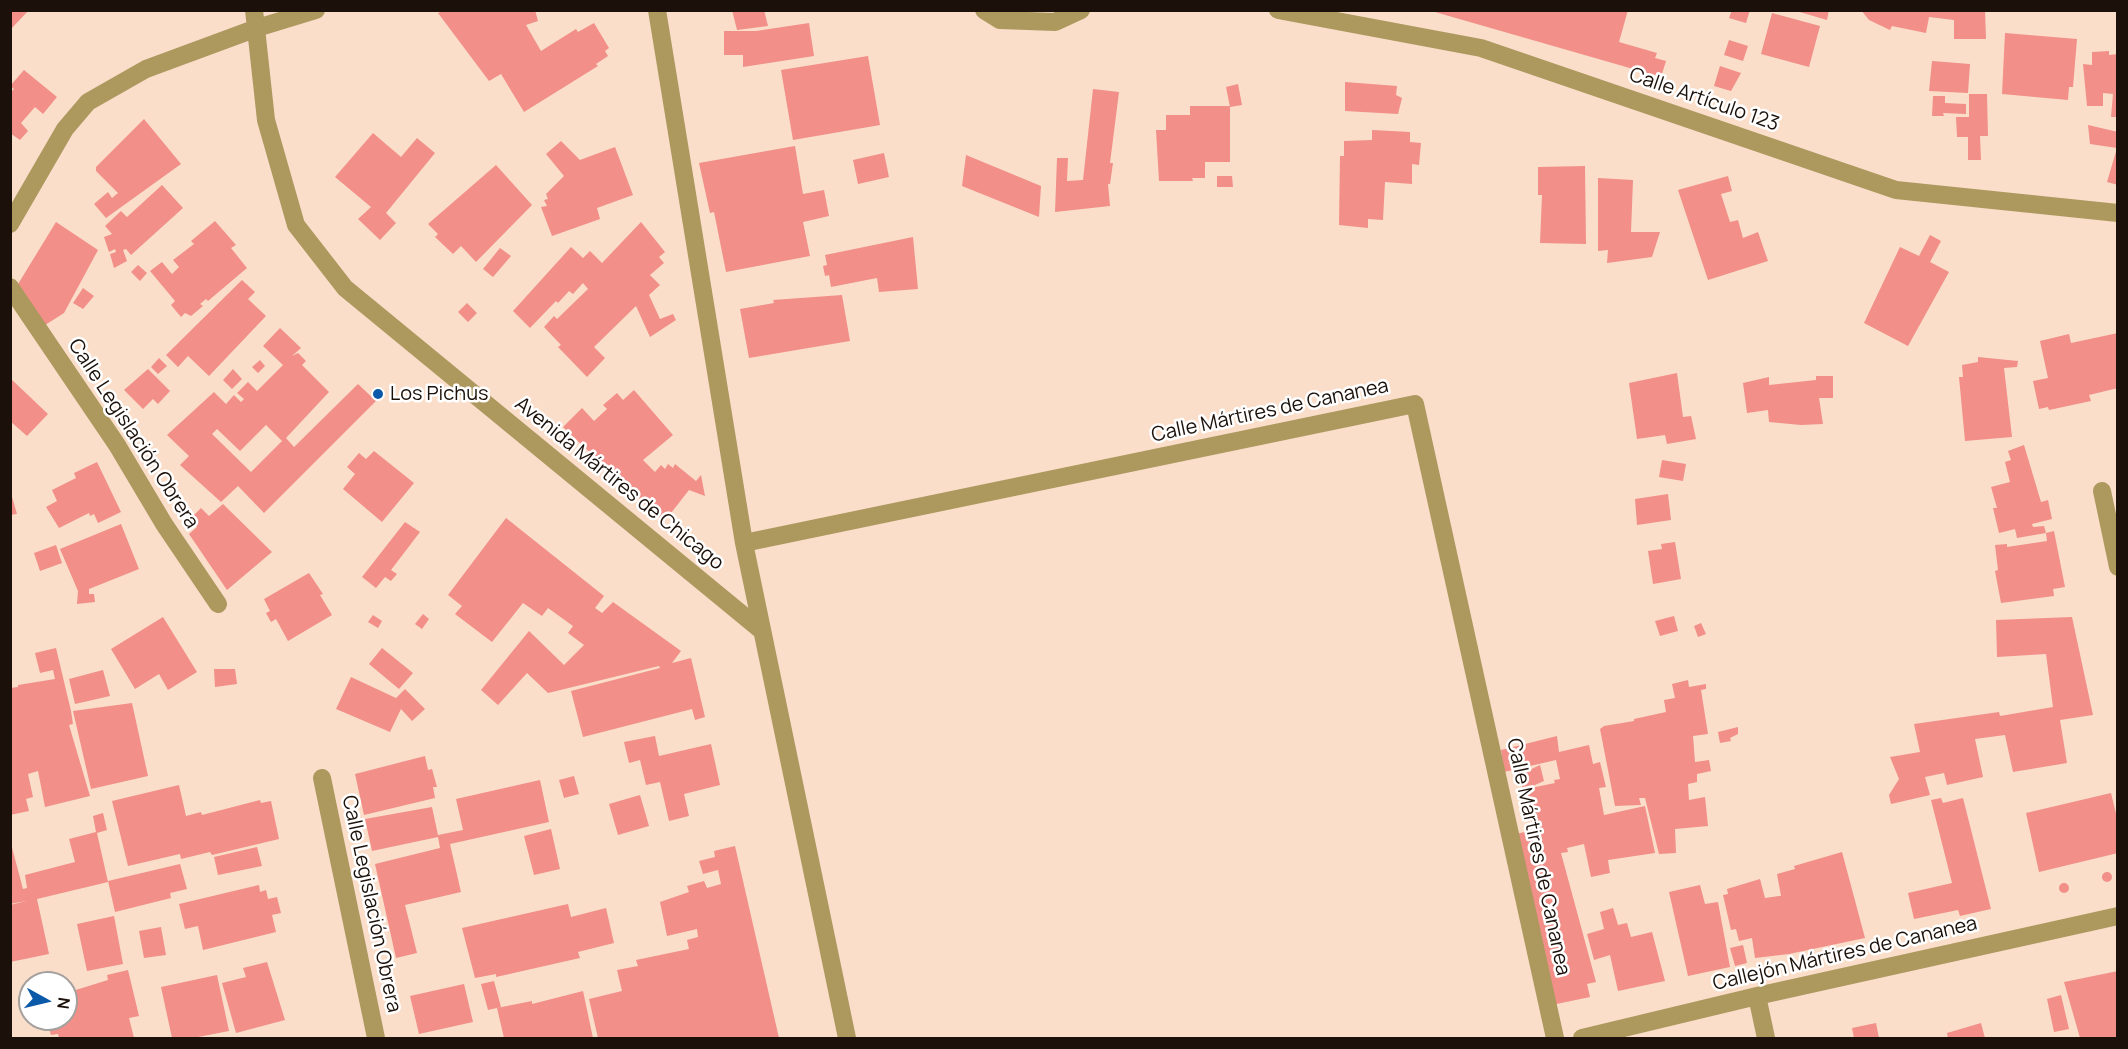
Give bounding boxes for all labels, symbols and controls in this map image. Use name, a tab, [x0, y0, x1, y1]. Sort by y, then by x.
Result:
street label: Calle Artículo 123	[1626, 63, 1782, 137]
street label: Calle Legislación Obrera	[63, 335, 203, 533]
street label: Calle Mártires de Cananea	[1149, 374, 1391, 448]
place label: Los Pichus	[390, 382, 489, 406]
marker: Los Pichus	[371, 387, 385, 401]
street label: Avenida Mártires de Chicago	[510, 392, 728, 576]
street label: Calle Mártires de Cananea	[1501, 736, 1575, 978]
street label: Calle Legislación Obrera	[336, 793, 406, 1015]
street label: Callejón Mártires de Cananea	[1710, 912, 1980, 996]
north arrow	[18, 971, 78, 1031]
text: N	[52, 996, 76, 1010]

